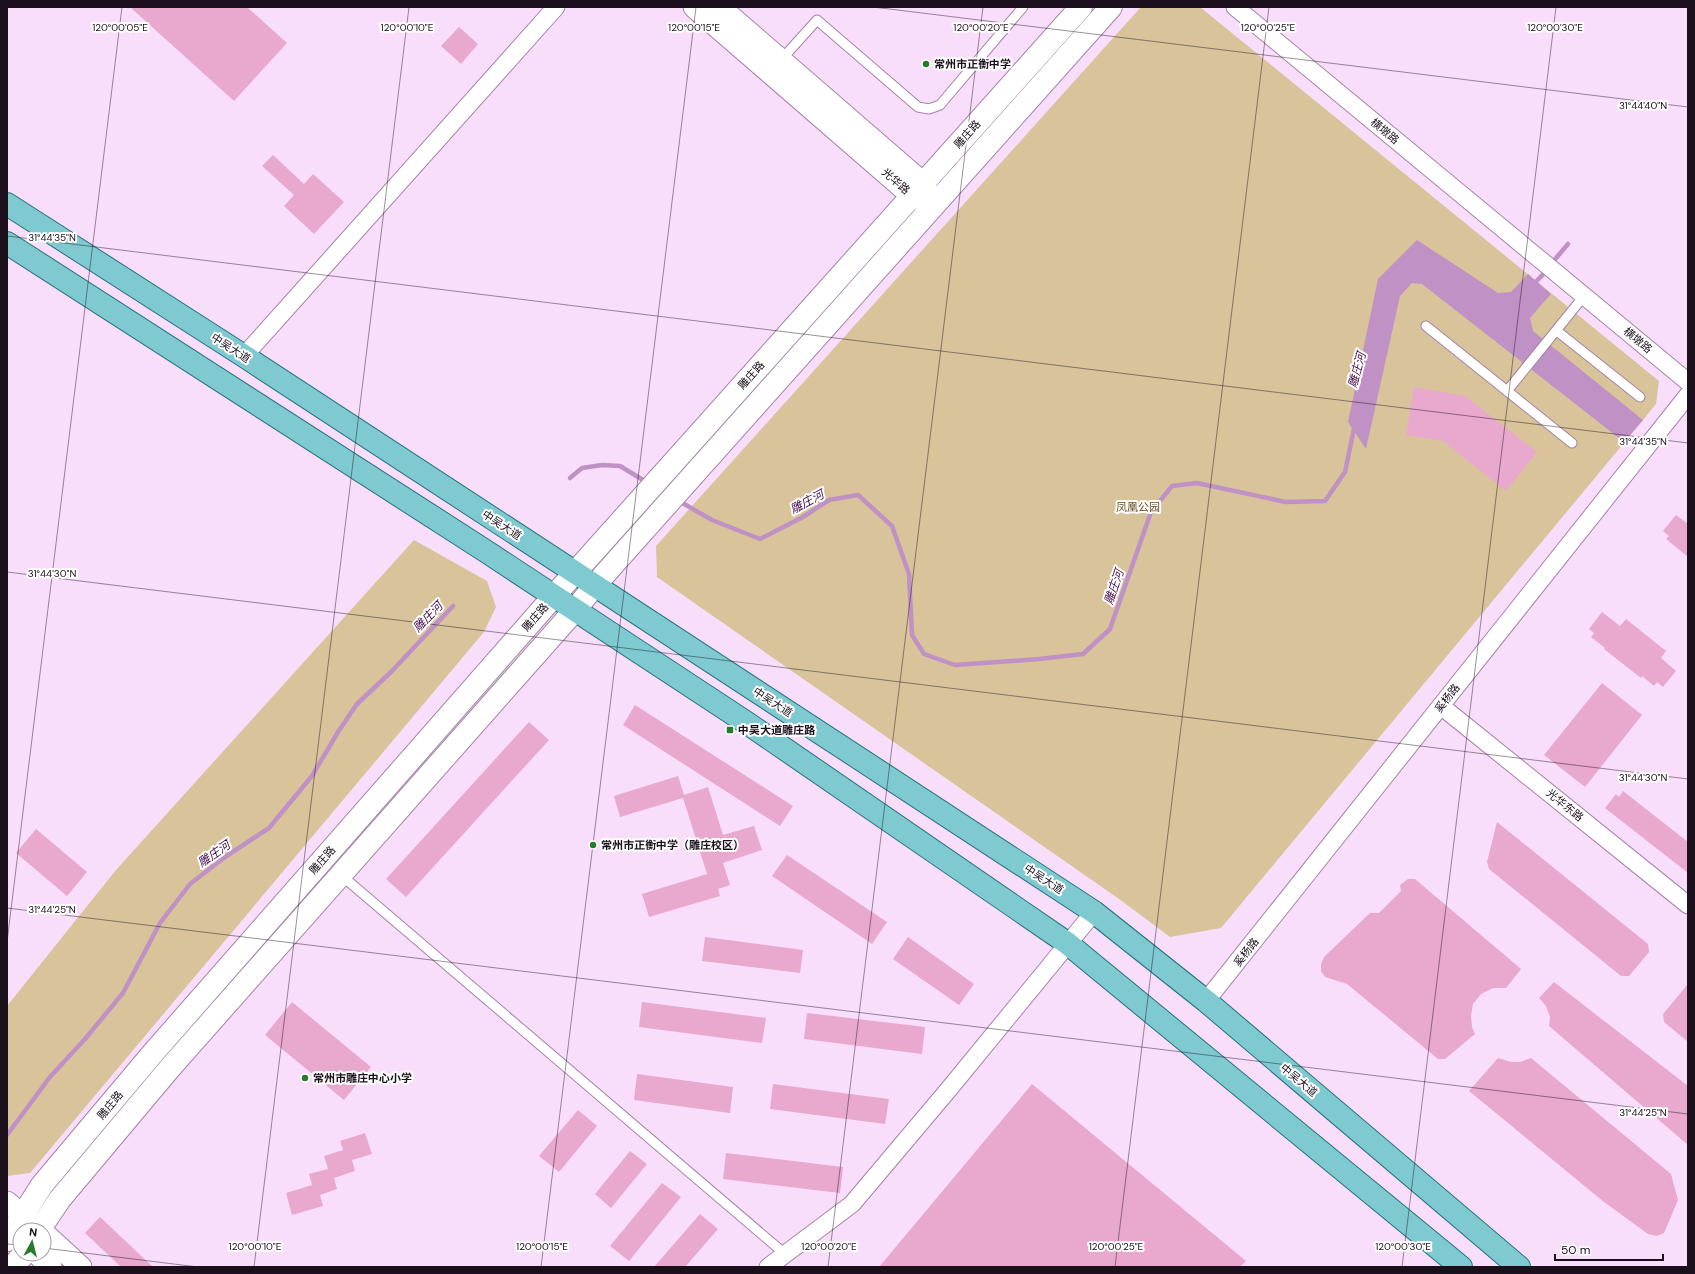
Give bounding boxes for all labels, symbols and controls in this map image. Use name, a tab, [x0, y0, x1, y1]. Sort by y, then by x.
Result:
text: 120°00'05"E	[92, 21, 148, 34]
text: 120°00'10"E	[381, 21, 434, 34]
text: 120°00'15"E	[668, 21, 720, 34]
text: 120°00'20"E	[953, 21, 1009, 34]
text: 120°00'25"E	[1241, 21, 1296, 34]
text: 120°00'30"E	[1527, 21, 1583, 34]
place label: 常州市正衡中学	[934, 57, 1011, 71]
marker: 常州市正衡中学	[921, 59, 931, 69]
text: 31°44'40"N	[1619, 99, 1667, 112]
street label: 横墩路	[1368, 115, 1402, 147]
street label: 雕庄路	[951, 117, 983, 151]
street label: 光华路	[879, 165, 913, 197]
text: 31°44'35"N	[28, 231, 76, 244]
street label: 横墩路	[1621, 324, 1655, 356]
street label: 中吴大道	[209, 330, 253, 366]
water label: 雕庄河	[1345, 349, 1370, 389]
street label: 雕庄路	[735, 358, 767, 392]
text: 31°44'35"N	[1619, 435, 1667, 448]
water label: 雕庄河	[787, 486, 828, 518]
park label: 凤凰公园	[1116, 500, 1160, 514]
street label: 中吴大道	[480, 507, 524, 543]
water label: 雕庄河	[1101, 565, 1128, 607]
text: 31°44'30"N	[28, 567, 76, 580]
water label: 雕庄河	[410, 597, 448, 636]
street label: 雕庄路	[519, 600, 551, 634]
street label: 奚杨路	[1431, 681, 1463, 715]
street label: 中吴大道	[751, 684, 795, 720]
place label: 中吴大道雕庄路	[738, 723, 816, 737]
marker: 中吴大道雕庄路	[725, 725, 735, 735]
text: 31°44'30"N	[1619, 771, 1667, 784]
street label: 光华东路	[1543, 786, 1587, 824]
water label: 雕庄河	[195, 836, 235, 871]
place label: 常州市正衡中学（雕庄校区）	[601, 838, 744, 852]
marker: 常州市正衡中学（雕庄校区）	[588, 840, 598, 850]
street label: 雕庄路	[306, 843, 338, 877]
street label: 中吴大道	[1022, 861, 1066, 897]
text: 31°44'25"N	[28, 903, 76, 916]
street label: 奚杨路	[1230, 935, 1262, 969]
street label: 中吴大道	[1278, 1060, 1320, 1100]
place label: 常州市雕庄中心小学	[313, 1071, 412, 1085]
marker: 常州市雕庄中心小学	[300, 1073, 310, 1083]
street label: 雕庄路	[94, 1088, 126, 1122]
text: 31°44'25"N	[1619, 1106, 1667, 1119]
north arrow	[12, 1222, 52, 1262]
text: N	[28, 1225, 38, 1240]
scale bar	[1555, 1236, 1663, 1262]
text: 120°00'10"E	[229, 1240, 282, 1253]
text: 120°00'15"E	[516, 1240, 568, 1253]
text: 120°00'20"E	[801, 1240, 857, 1253]
text: 120°00'25"E	[1089, 1240, 1144, 1253]
text: 120°00'30"E	[1375, 1240, 1431, 1253]
text: 50 m	[1561, 1242, 1590, 1258]

